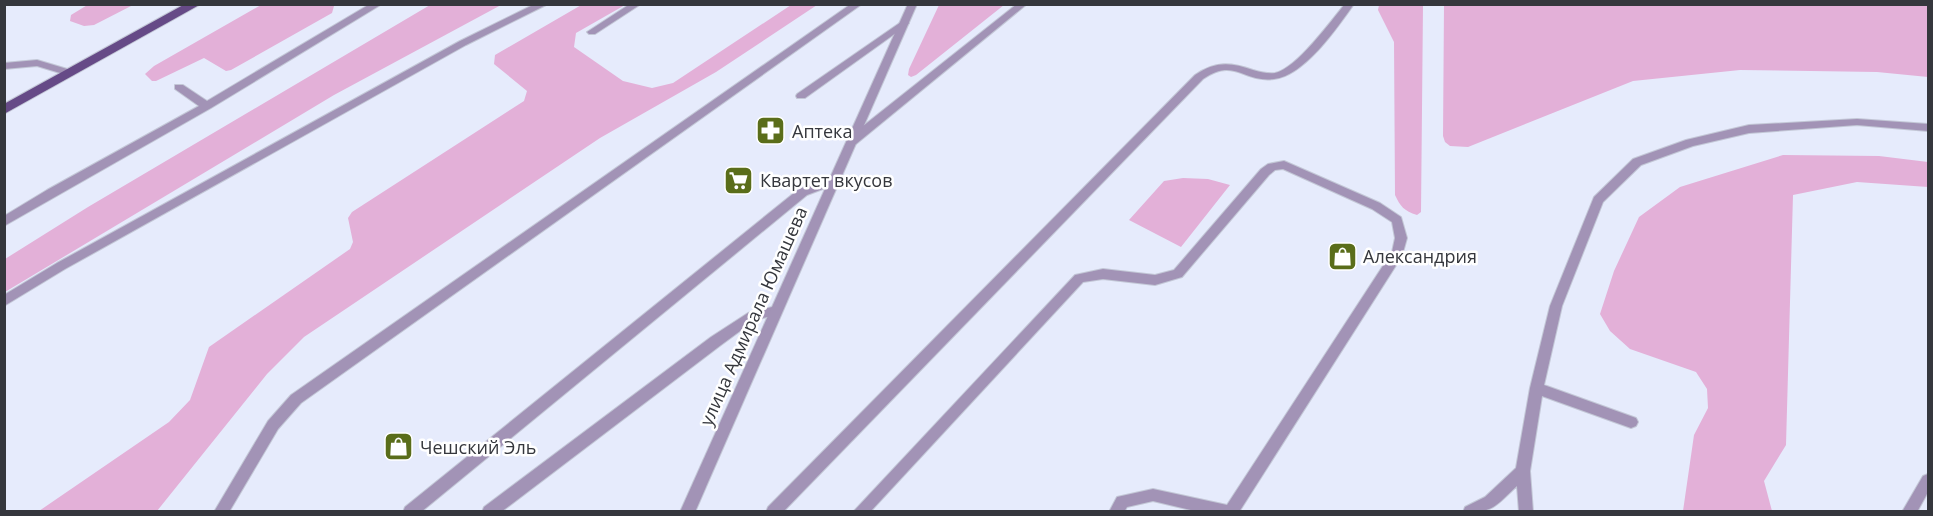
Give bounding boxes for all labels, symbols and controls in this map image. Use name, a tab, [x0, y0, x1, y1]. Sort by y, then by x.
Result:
pharmacy icon: Аптека	[755, 115, 787, 147]
place label: Аптека	[792, 119, 852, 143]
supermarket icon: Квартет вкусов	[723, 164, 755, 196]
place label: Квартет вкусов	[760, 168, 893, 192]
street label: улица Адмирала Юмашева	[694, 203, 812, 429]
shop icon: Александрия	[1326, 240, 1358, 272]
place label: Александрия	[1363, 244, 1477, 268]
shop icon: Чешский Эль	[383, 431, 415, 463]
place label: Чешский Эль	[420, 435, 536, 459]

